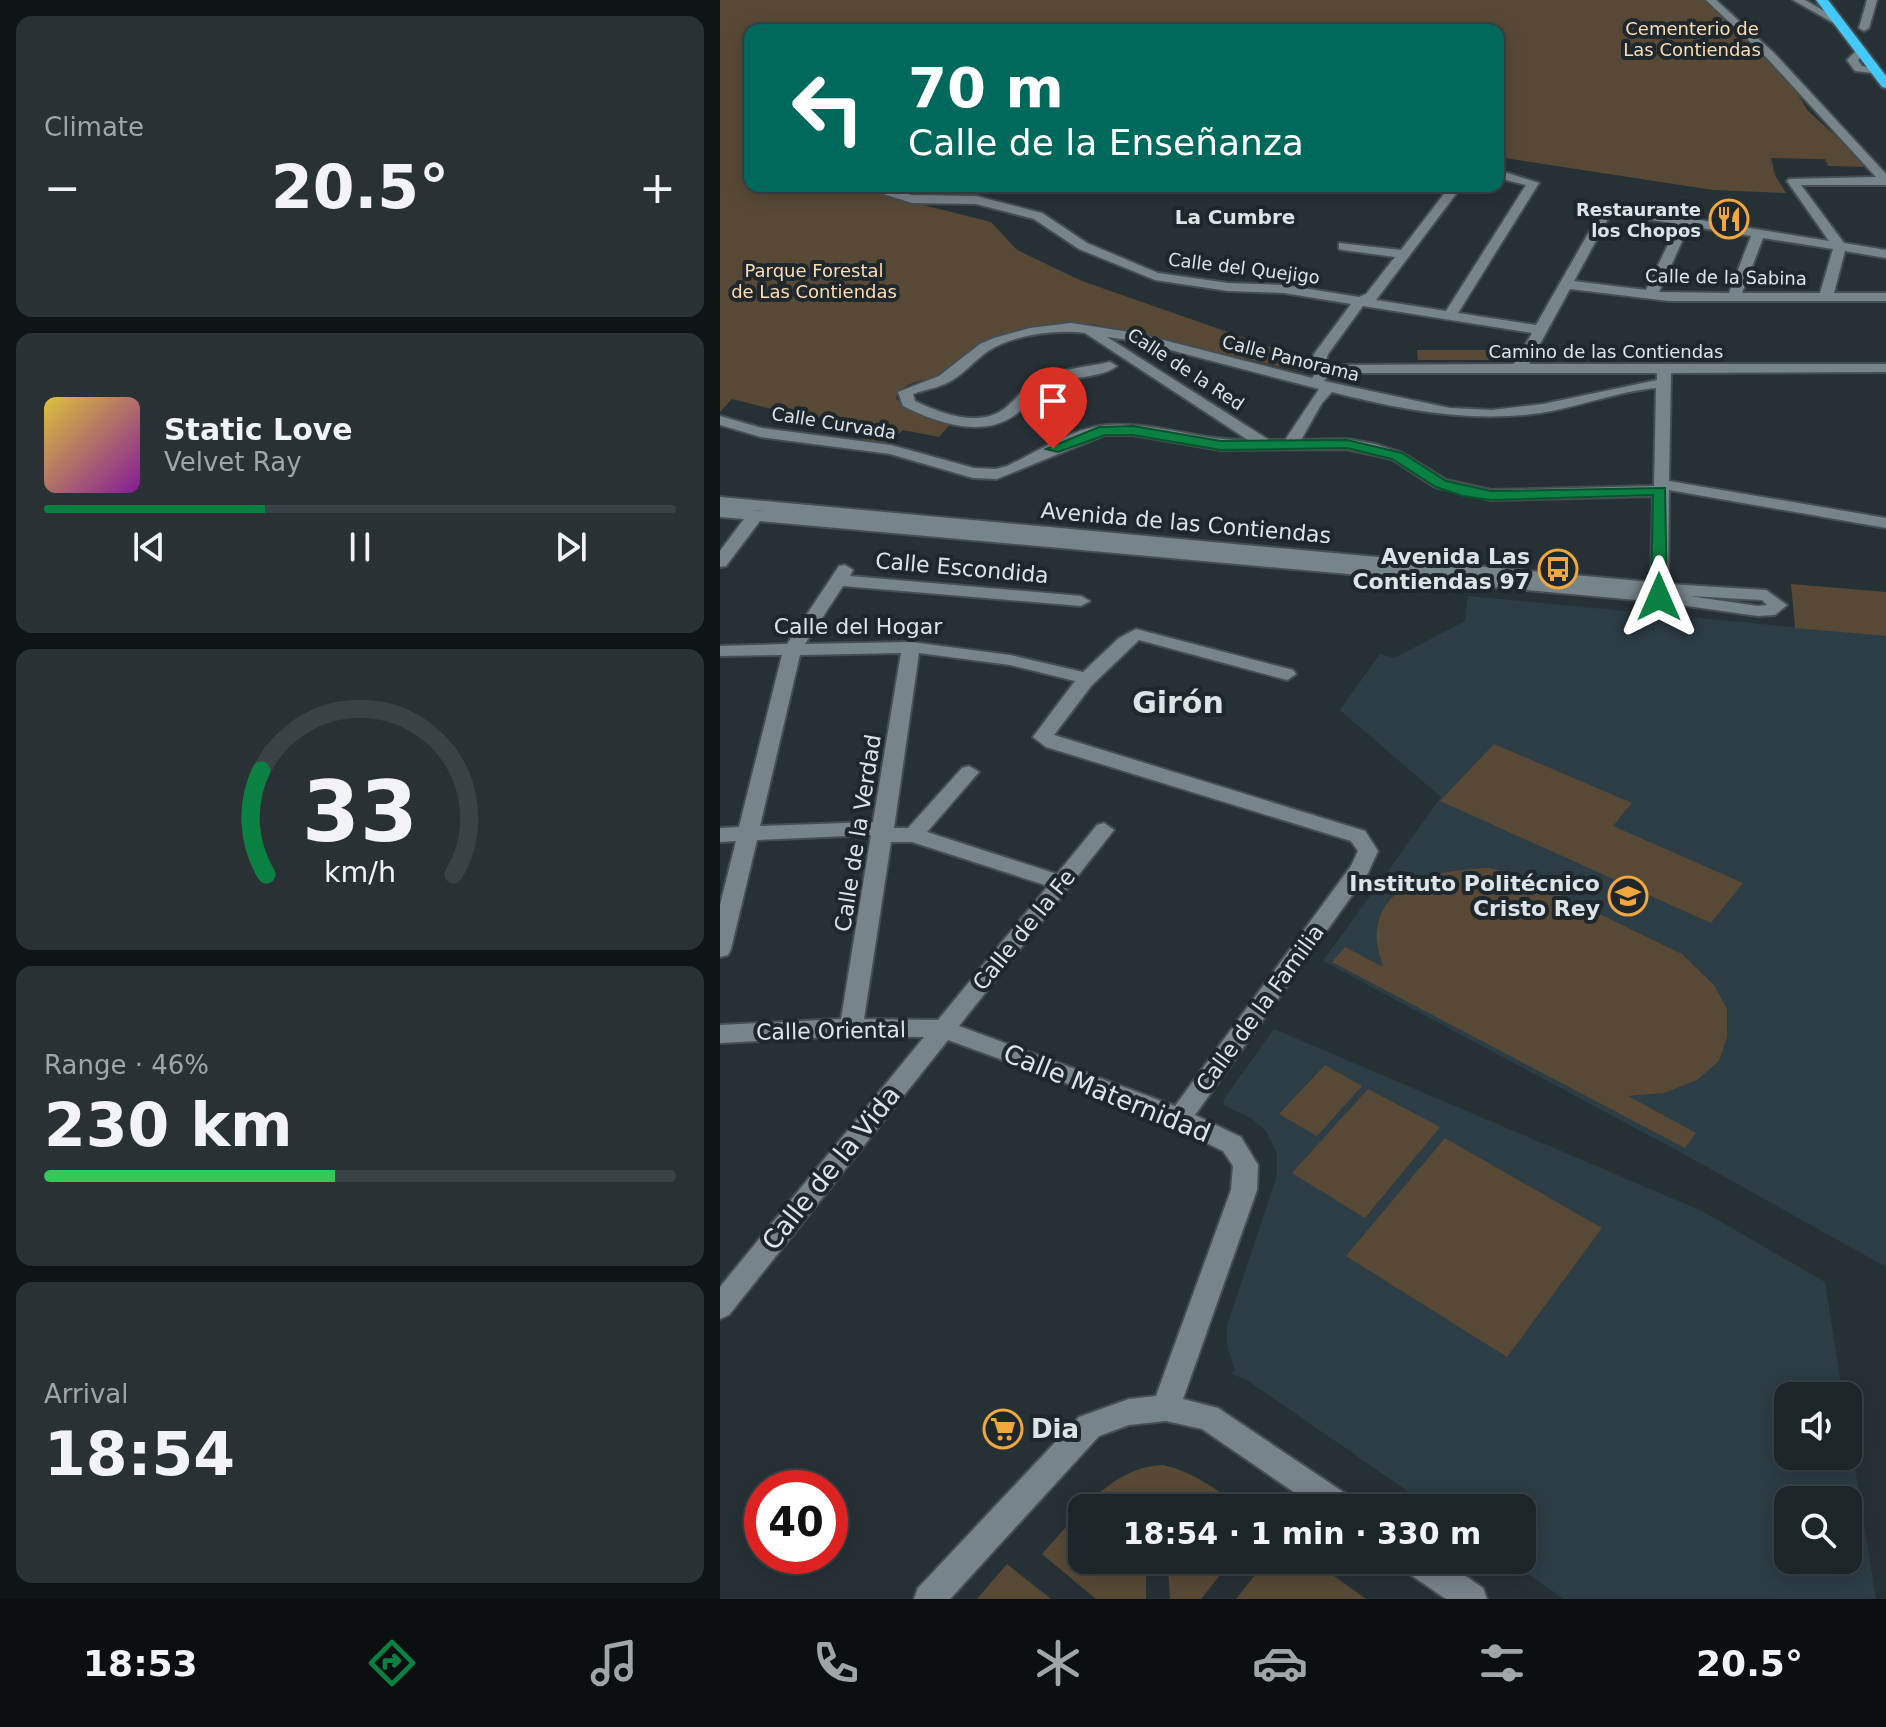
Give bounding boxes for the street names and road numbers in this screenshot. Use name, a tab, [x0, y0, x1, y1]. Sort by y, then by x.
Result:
street label: Calle del Quejigo	[1167, 248, 1321, 288]
street label: Calle de la Sabina	[1645, 265, 1807, 289]
street label: Calle de la Red	[1124, 324, 1248, 414]
street label: Calle Panorama	[1220, 331, 1362, 385]
street label: Camino de las Contiendas	[1489, 341, 1724, 362]
street label: Calle Curvada	[770, 403, 898, 443]
street label: Avenida de las Contiendas	[1040, 498, 1332, 548]
street label: Calle Escondida	[874, 548, 1050, 588]
street label: Calle del Hogar	[774, 614, 943, 639]
street label: Calle de la Verdad	[830, 732, 886, 934]
street label: Calle de la Fe	[968, 865, 1080, 995]
street label: Calle de la Familia	[1191, 920, 1329, 1096]
street label: Calle Oriental	[756, 1017, 906, 1045]
street label: Calle Maternidad	[999, 1038, 1215, 1148]
street label: Calle de la Vida	[756, 1080, 906, 1256]

